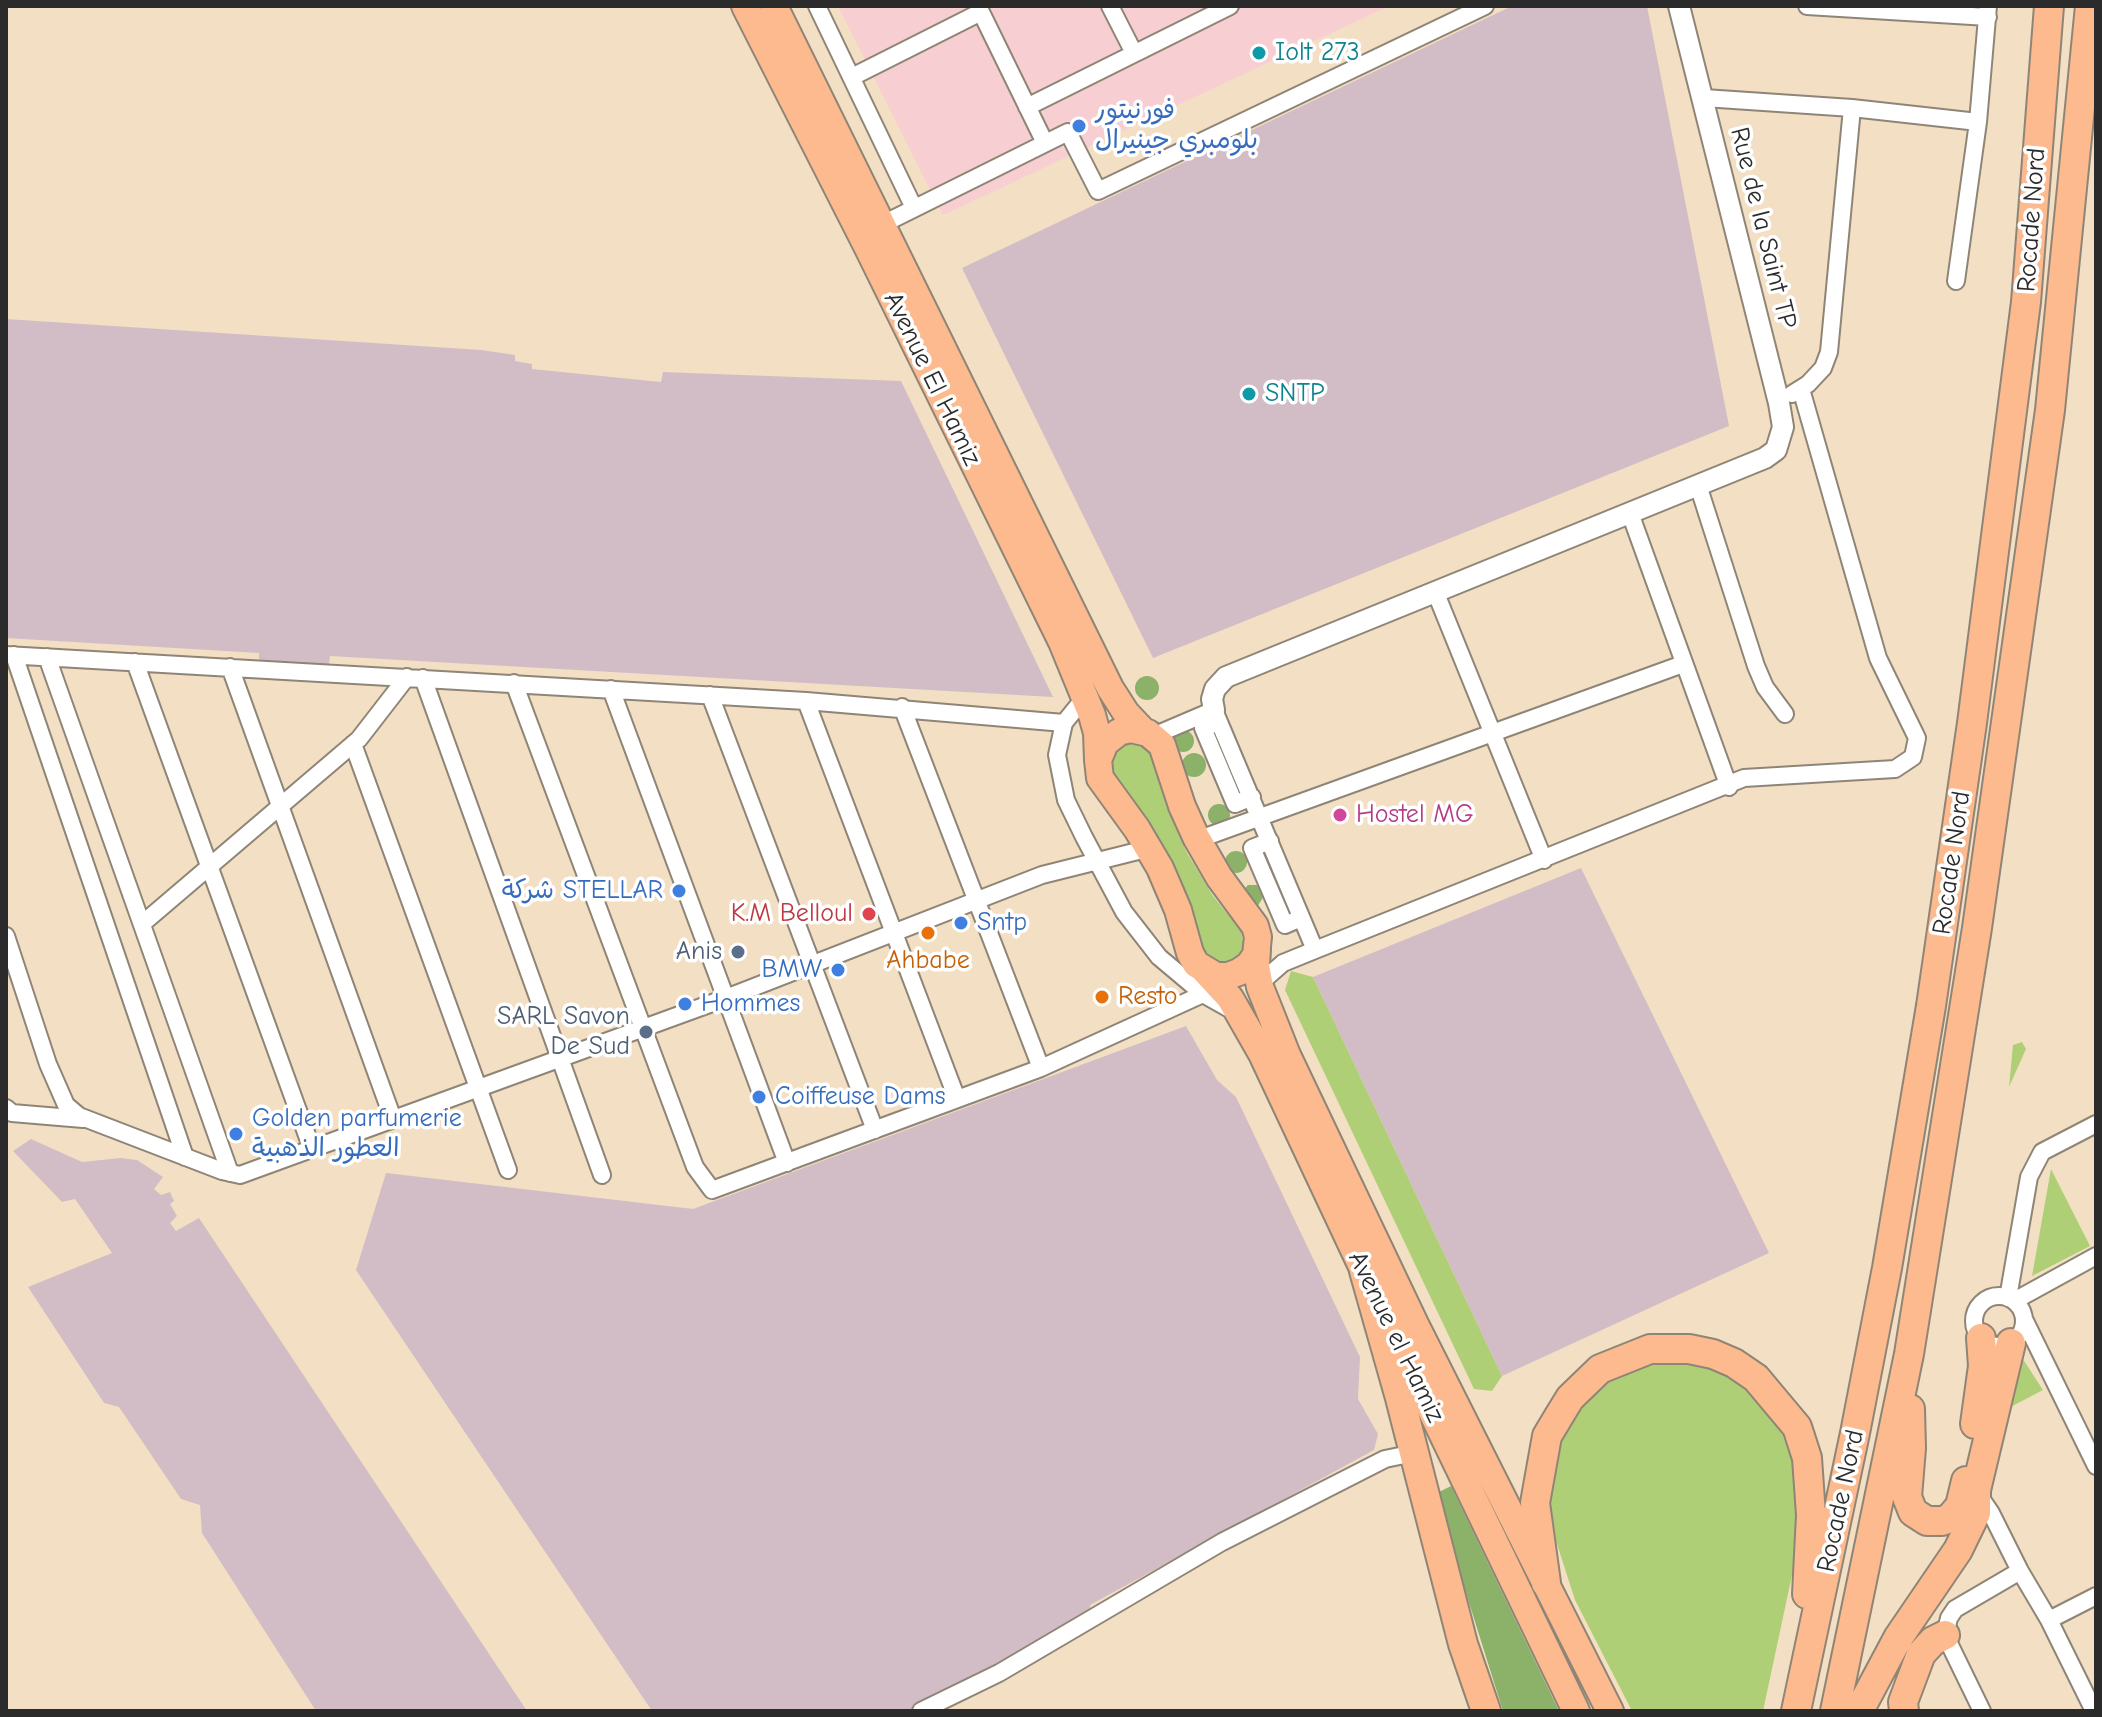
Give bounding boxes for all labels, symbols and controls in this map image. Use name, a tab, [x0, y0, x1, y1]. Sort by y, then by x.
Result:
place label: Iolt 273	[1275, 37, 1360, 69]
marker: Iolt 273	[1250, 44, 1268, 62]
place label: فورنيتور بلومبري جينيرال	[1095, 95, 1258, 156]
marker: فورنيتور بلومبري جينيرال	[1070, 117, 1088, 135]
street label: Rue de la Saint TP	[1723, 124, 1803, 332]
street label: Rocade Nord	[2011, 147, 2053, 293]
street label: Avenue El Hamiz	[877, 287, 987, 471]
place label: SNTP	[1265, 378, 1325, 410]
marker: SNTP	[1240, 385, 1258, 403]
street label: Rocade Nord	[1926, 789, 1978, 937]
place label: Hostel MG	[1356, 799, 1474, 831]
marker: Hostel MG	[1331, 806, 1349, 824]
place label: شركة STELLAR	[502, 875, 663, 907]
marker: شركة STELLAR	[670, 882, 688, 900]
place label: K.M Belloul	[731, 898, 853, 930]
marker: K.M Belloul	[860, 905, 878, 923]
place label: Sntp	[977, 907, 1027, 939]
marker: Sntp	[952, 914, 970, 932]
marker: Ahbabe	[919, 924, 937, 942]
place label: Anis	[676, 936, 722, 968]
marker: Anis	[729, 943, 747, 961]
place label: Ahbabe	[886, 945, 970, 977]
place label: BMW	[762, 954, 822, 986]
marker: BMW	[829, 961, 847, 979]
place label: Resto	[1118, 981, 1177, 1013]
place label: Hommes	[701, 988, 800, 1020]
marker: Resto	[1093, 988, 1111, 1006]
marker: Hommes	[676, 995, 694, 1013]
place label: SARL Savon De Sud	[497, 1001, 630, 1062]
marker: SARL Savon De Sud	[637, 1023, 655, 1041]
place label: Coiffeuse Dams	[775, 1081, 946, 1113]
marker: Coiffeuse Dams	[750, 1088, 768, 1106]
place label: Golden parfumerie العطور الذهبية	[252, 1103, 462, 1164]
marker: Golden parfumerie العطور الذهبية	[227, 1125, 245, 1143]
street label: Avenue el Hamiz	[1341, 1247, 1451, 1427]
street label: Rocade Nord	[1811, 1427, 1871, 1575]

